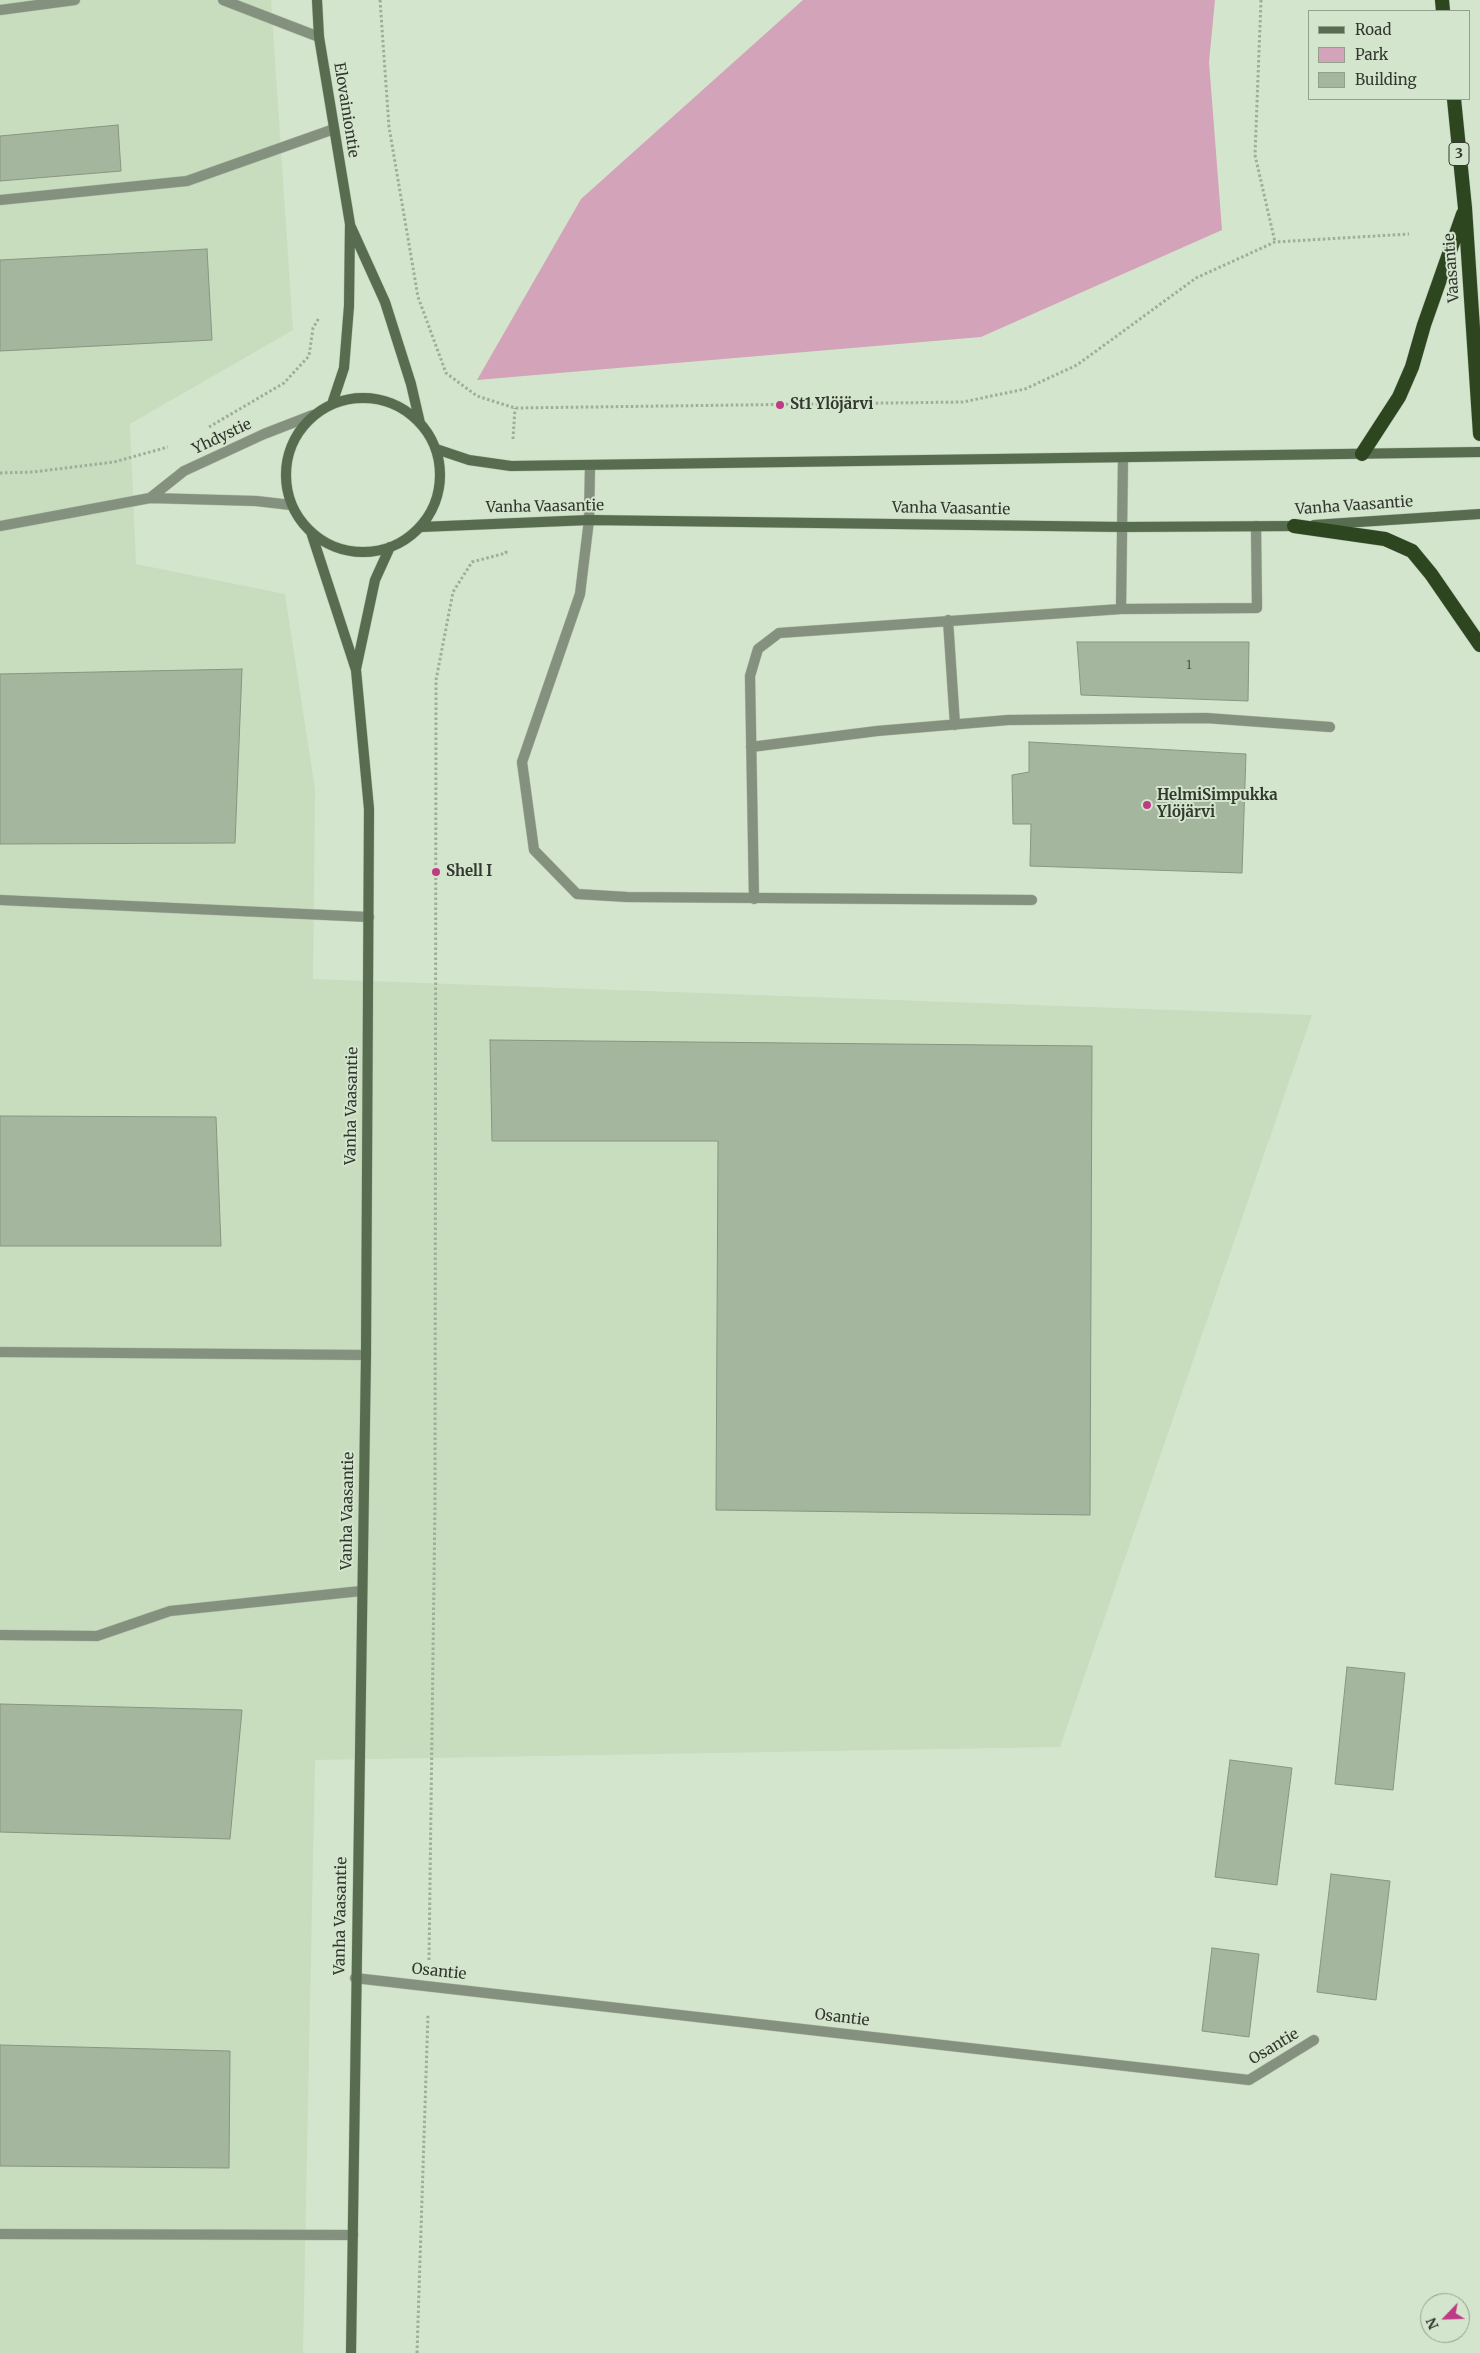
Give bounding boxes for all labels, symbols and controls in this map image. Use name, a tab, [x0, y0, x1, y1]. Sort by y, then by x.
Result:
legend	[1308, 10, 1470, 100]
text: Road	[1355, 20, 1391, 39]
text: Park	[1355, 45, 1388, 64]
street label: Elovainiontie	[330, 61, 362, 159]
text: Building	[1355, 70, 1417, 89]
road number: 3	[1449, 142, 1469, 166]
street label: Vaasantie	[1441, 233, 1463, 303]
place label: St1 Ylöjärvi	[790, 396, 873, 414]
marker: St1 Ylöjärvi	[774, 399, 786, 411]
street label: Yhdystie	[190, 415, 254, 459]
street label: Vanha Vaasantie	[1294, 493, 1414, 519]
street label: Vanha Vaasantie	[486, 497, 604, 517]
street label: Vanha Vaasantie	[892, 499, 1010, 519]
house number: 1	[1186, 659, 1192, 673]
place label: HelmiSimpukka Ylöjärvi	[1157, 787, 1278, 822]
marker: HelmiSimpukka Ylöjärvi	[1141, 799, 1153, 811]
place label: Shell I	[446, 863, 492, 881]
marker: Shell I	[430, 866, 442, 878]
street label: Vanha Vaasantie	[342, 1047, 362, 1165]
street label: Vanha Vaasantie	[338, 1452, 358, 1570]
street label: Vanha Vaasantie	[331, 1857, 351, 1975]
street label: Osantie	[411, 1960, 467, 1984]
street label: Osantie	[814, 2006, 870, 2030]
street label: Osantie	[1246, 2025, 1302, 2069]
north arrow	[1420, 2293, 1470, 2343]
text: N	[1422, 2315, 1443, 2332]

